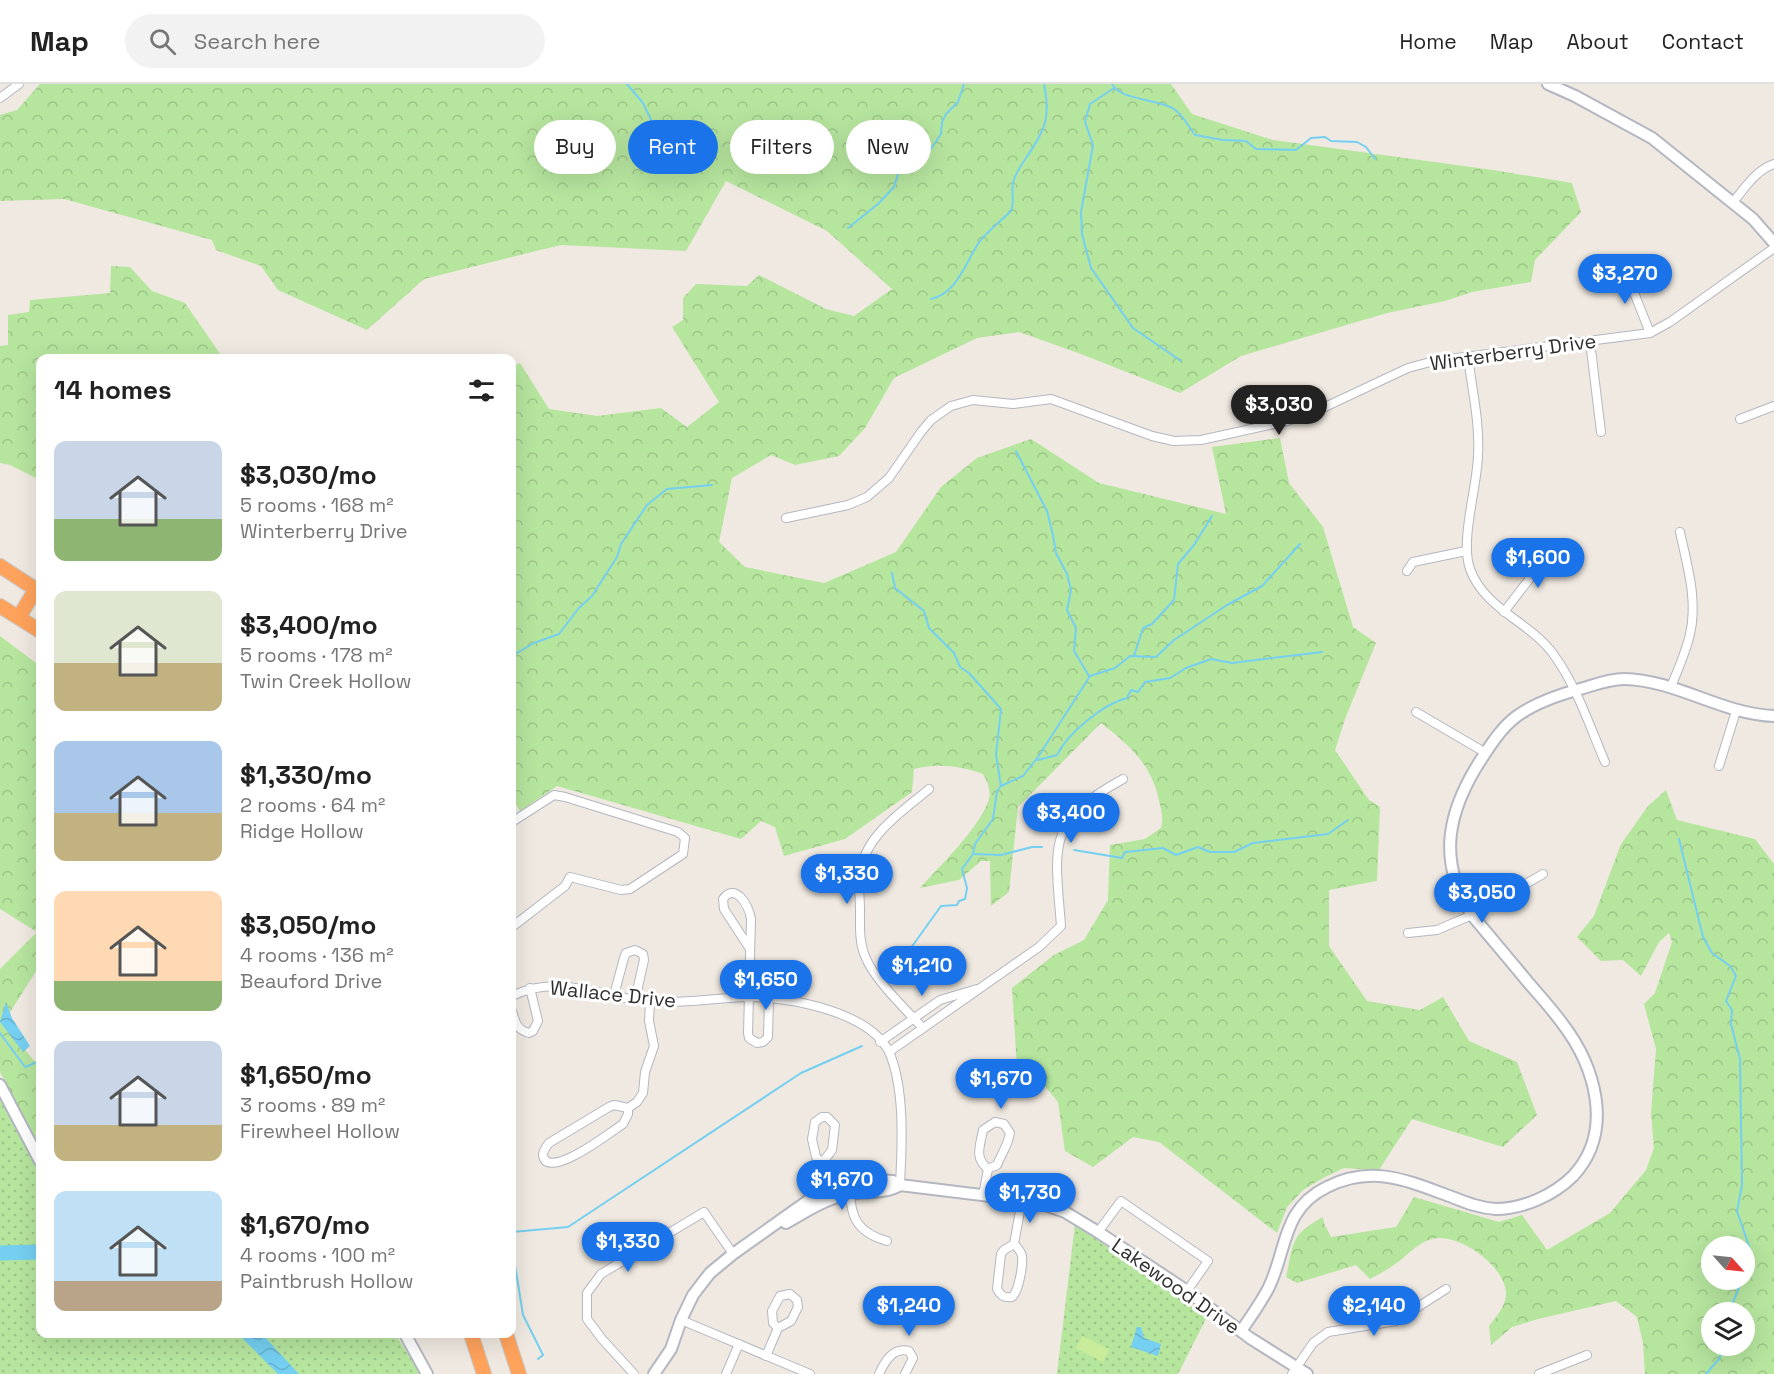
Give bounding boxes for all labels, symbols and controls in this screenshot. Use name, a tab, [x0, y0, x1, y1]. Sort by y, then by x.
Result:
search box	[125, 14, 545, 68]
text: Map	[30, 23, 89, 59]
icon: search	[146, 25, 179, 58]
text: Search here	[194, 27, 321, 55]
text: Home	[1399, 28, 1457, 55]
text: Map	[1490, 28, 1534, 55]
text: About	[1567, 28, 1629, 55]
text: Contact	[1662, 28, 1744, 55]
chip: Buy	[534, 120, 616, 174]
chip: Rent	[628, 120, 718, 174]
chip: Filters	[730, 120, 834, 174]
chip: New	[846, 120, 931, 174]
pin: $3,270	[1576, 254, 1674, 305]
text: $3,270	[1592, 260, 1658, 286]
street label: Winterberry Drive	[1428, 327, 1598, 377]
text: 14 homes	[54, 373, 172, 407]
icon: filters	[465, 374, 498, 407]
pin: $3,030	[1230, 385, 1328, 436]
text: $3,030	[1245, 391, 1313, 417]
text: $3,030/mo	[240, 458, 377, 492]
icon: home	[102, 465, 174, 537]
text: 5 rooms · 168 m²	[240, 492, 394, 518]
text: Winterberry Drive	[240, 518, 408, 544]
pin: $1,600	[1489, 538, 1587, 589]
text: $1,600	[1505, 544, 1571, 570]
text: $3,400/mo	[240, 608, 378, 642]
icon: home	[102, 615, 174, 687]
text: 5 rooms · 178 m²	[240, 642, 392, 668]
text: Twin Creek Hollow	[240, 668, 412, 694]
text: $1,330/mo	[240, 758, 372, 792]
icon: home	[102, 765, 174, 837]
text: 2 rooms · 64 m²	[240, 792, 385, 818]
pin: $3,400	[1022, 793, 1120, 844]
text: $3,400	[1037, 799, 1105, 825]
text: Ridge Hollow	[240, 818, 364, 844]
pin: $1,330	[798, 854, 896, 905]
text: $1,330	[815, 860, 879, 886]
pin: $3,050	[1433, 873, 1531, 924]
text: $3,050	[1448, 879, 1516, 905]
text: $3,050/mo	[240, 908, 376, 942]
icon: home	[102, 915, 174, 987]
text: 4 rooms · 136 m²	[240, 942, 394, 968]
pin: $1,210	[873, 946, 971, 997]
text: $1,210	[892, 952, 952, 978]
pin: $1,650	[717, 960, 815, 1011]
text: $1,650	[734, 966, 798, 992]
text: Beauford Drive	[240, 968, 382, 994]
street label: Wallace Drive	[549, 974, 677, 1014]
text: $1,650/mo	[240, 1058, 372, 1092]
pin: $1,670	[952, 1059, 1050, 1110]
icon: home	[102, 1065, 174, 1137]
text: $1,670	[970, 1065, 1032, 1091]
text: 3 rooms · 89 m²	[240, 1092, 385, 1118]
text: Firewheel Hollow	[240, 1118, 400, 1144]
pin: $1,670	[793, 1160, 891, 1211]
text: $1,670	[811, 1166, 873, 1192]
pin: $1,730	[981, 1173, 1079, 1224]
text: $1,730	[999, 1179, 1061, 1205]
text: $1,670/mo	[240, 1208, 370, 1242]
icon: home	[102, 1215, 174, 1287]
pin: $1,330	[579, 1222, 677, 1273]
text: $1,330	[596, 1228, 660, 1254]
street label: Lakewood Drive	[1107, 1232, 1245, 1340]
north arrow	[1701, 1236, 1755, 1290]
map controls	[1701, 1236, 1755, 1356]
text: 4 rooms · 100 m²	[240, 1242, 395, 1268]
text: Paintbrush Hollow	[240, 1268, 413, 1294]
pin: $1,240	[860, 1286, 958, 1337]
pin: $2,140	[1325, 1286, 1423, 1337]
text: $1,240	[877, 1292, 941, 1318]
text: $2,140	[1342, 1292, 1406, 1318]
button: layers	[1701, 1302, 1755, 1356]

